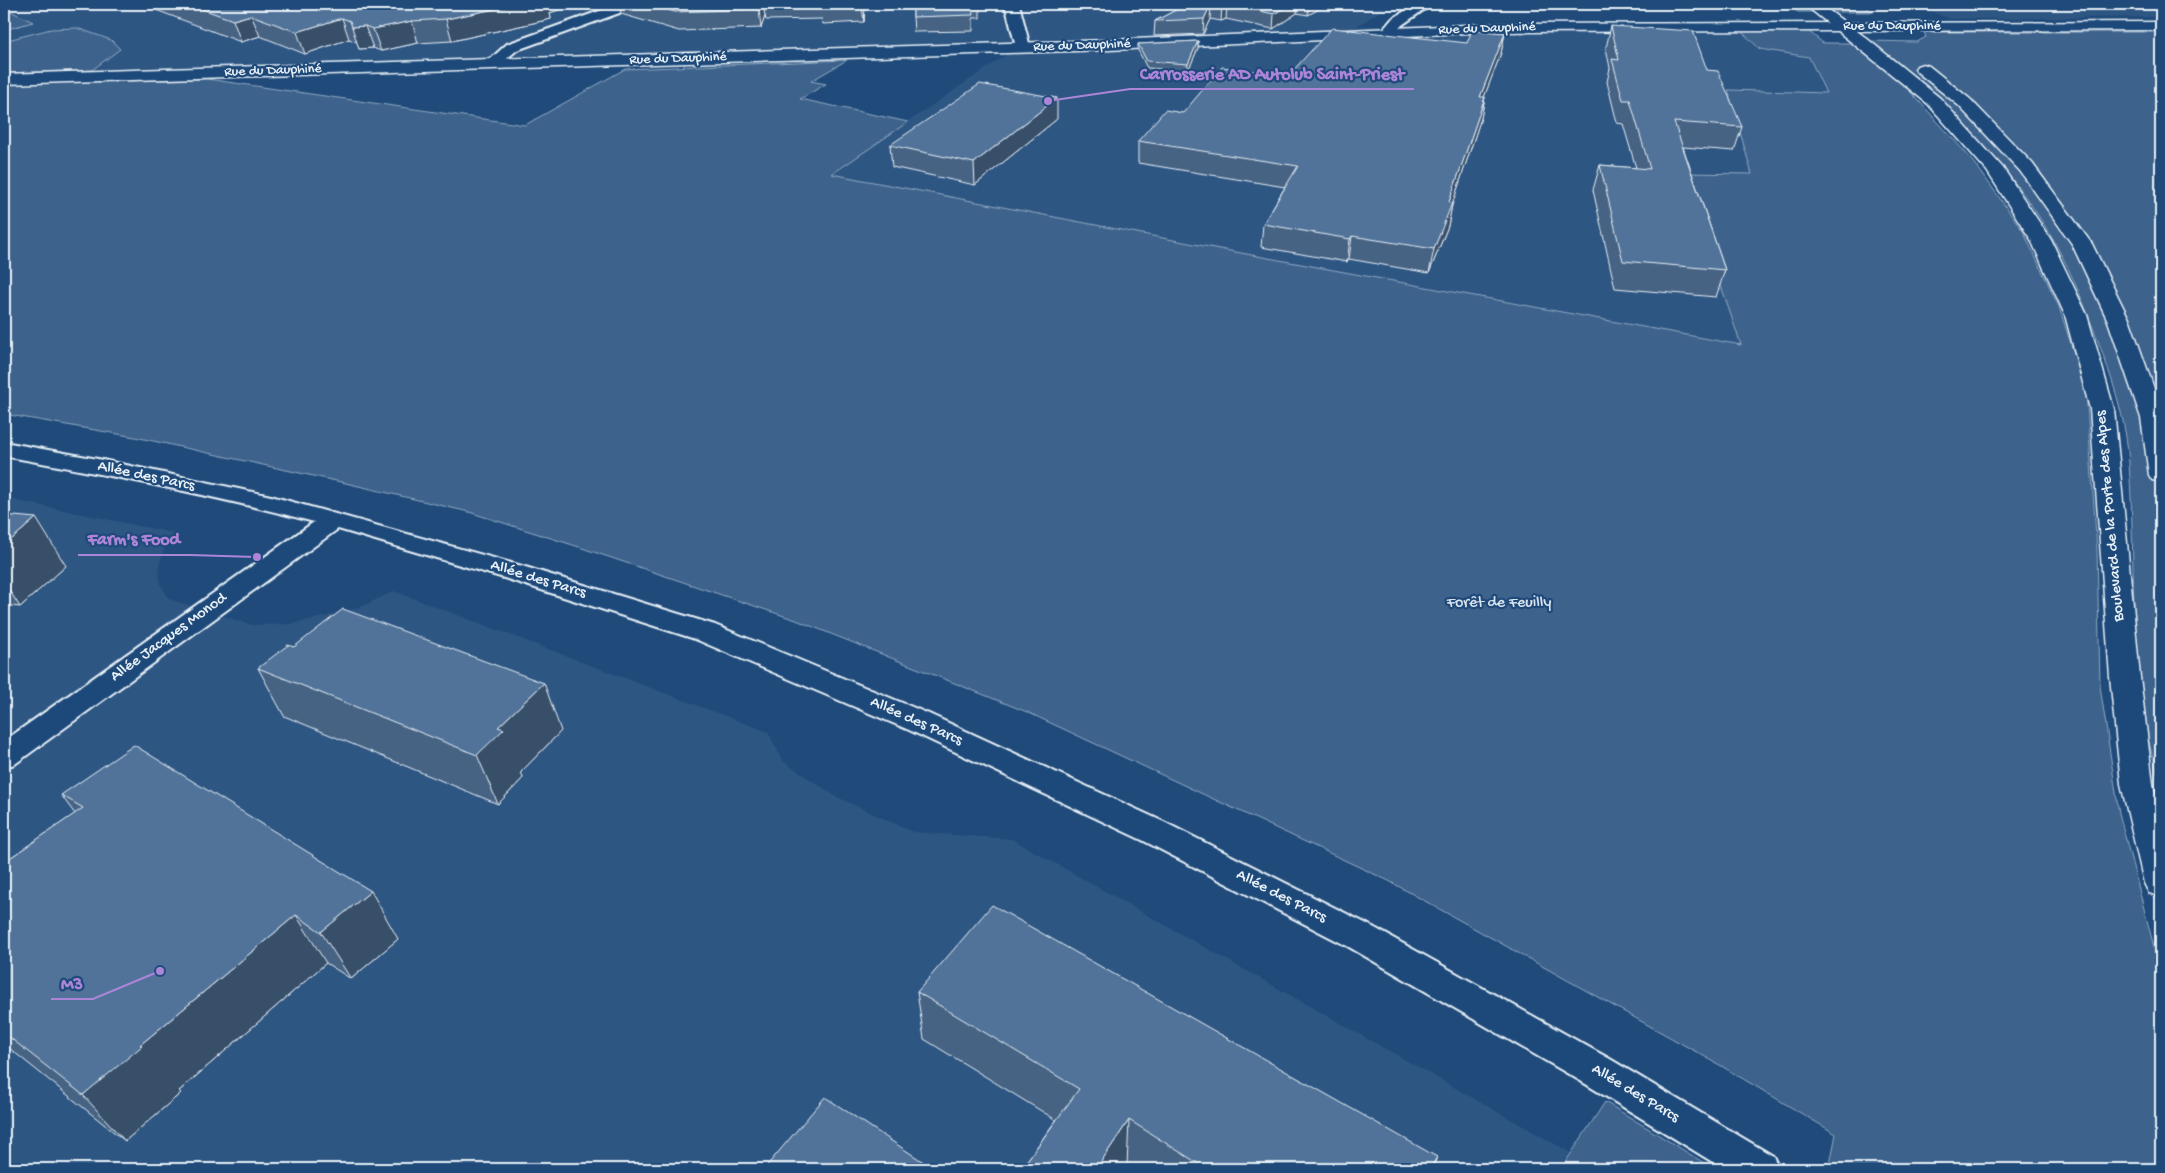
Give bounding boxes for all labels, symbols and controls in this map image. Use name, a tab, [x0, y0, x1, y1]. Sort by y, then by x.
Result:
street label: Rue du Dauphiné	[1843, 18, 1941, 35]
street label: Rue du Dauphiné	[1438, 19, 1537, 39]
street label: Rue du Dauphiné	[1033, 36, 1132, 56]
street label: Rue du Dauphiné	[629, 49, 728, 69]
callout: Carrosserie AD Autolub Saint-Priest	[1130, 56, 1414, 89]
street label: Rue du Dauphiné	[224, 61, 323, 81]
text: Carrosserie AD Autolub Saint-Priest	[1139, 65, 1406, 86]
street label: Boulevard de la Porte des Alpes	[2092, 409, 2130, 623]
street label: Allée des Parcs	[96, 457, 197, 497]
callout: Farm's Food	[78, 522, 190, 555]
text: Farm's Food	[87, 530, 183, 551]
street label: Allée des Parcs	[488, 556, 589, 604]
street label: Allée Jacques Monod	[107, 588, 232, 687]
park label: Forêt de Feuilly	[1446, 594, 1551, 613]
street label: Allée des Parcs	[867, 693, 966, 751]
street label: Allée des Parcs	[1233, 866, 1330, 928]
callout: M3	[51, 966, 93, 999]
text: M3	[61, 975, 83, 996]
street label: Allée des Parcs	[1588, 1060, 1683, 1128]

